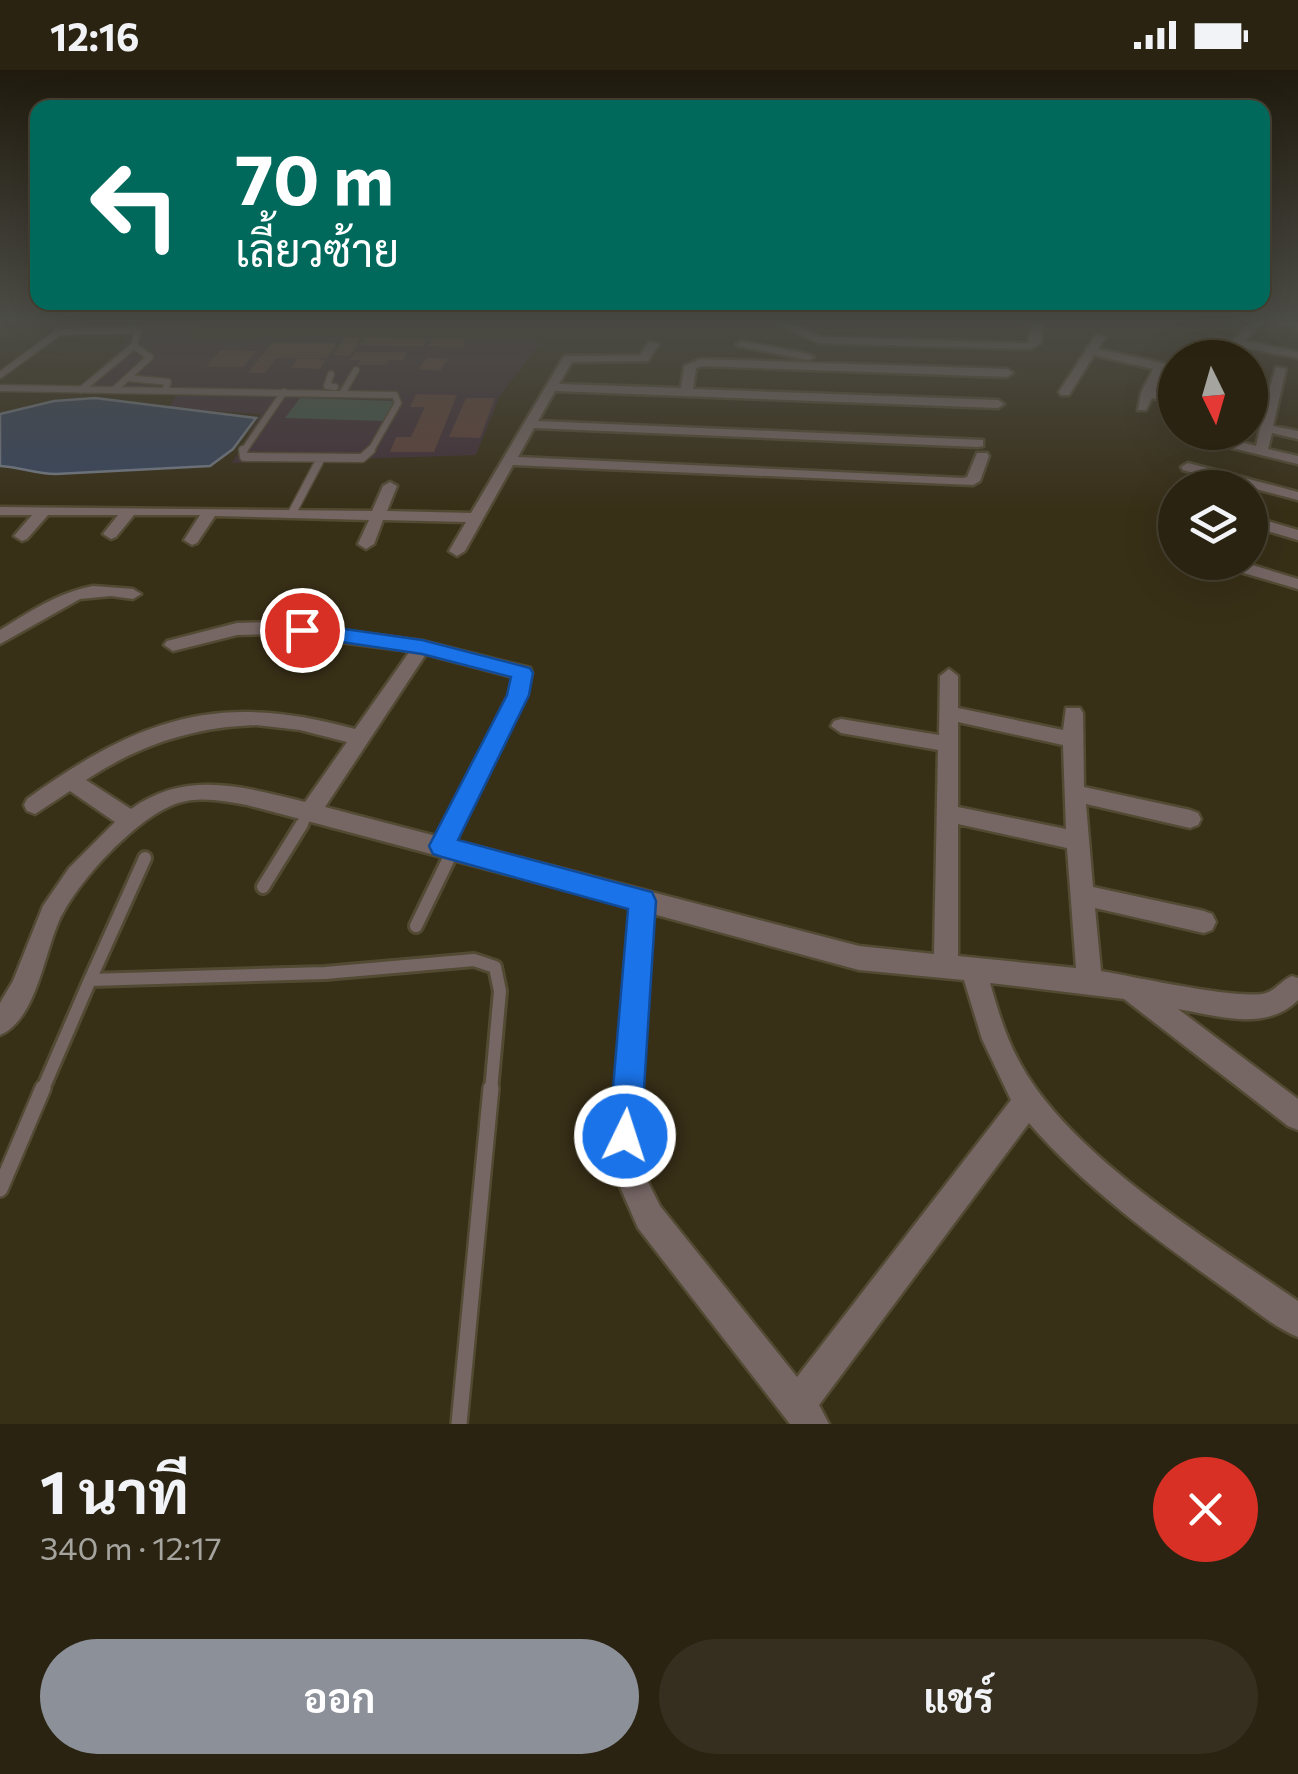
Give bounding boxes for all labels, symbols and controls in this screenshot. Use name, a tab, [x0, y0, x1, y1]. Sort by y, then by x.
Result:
text: 12:16	[50, 12, 140, 59]
text: 70 m	[235, 134, 394, 219]
icon: left	[70, 140, 200, 270]
text: เลี้ยวซ้าย	[235, 221, 399, 276]
north arrow	[1158, 340, 1268, 450]
map controls	[1158, 340, 1268, 580]
button: layers	[1158, 470, 1268, 580]
pin	[260, 588, 345, 673]
icon: arrive	[275, 603, 330, 658]
position arrow	[573, 1084, 677, 1188]
text: 1 นาที	[40, 1453, 189, 1526]
button: close	[1153, 1457, 1258, 1562]
text: 340 m · 12:17	[40, 1527, 222, 1567]
button: ออก	[40, 1639, 639, 1754]
button: แชร์	[659, 1639, 1258, 1754]

